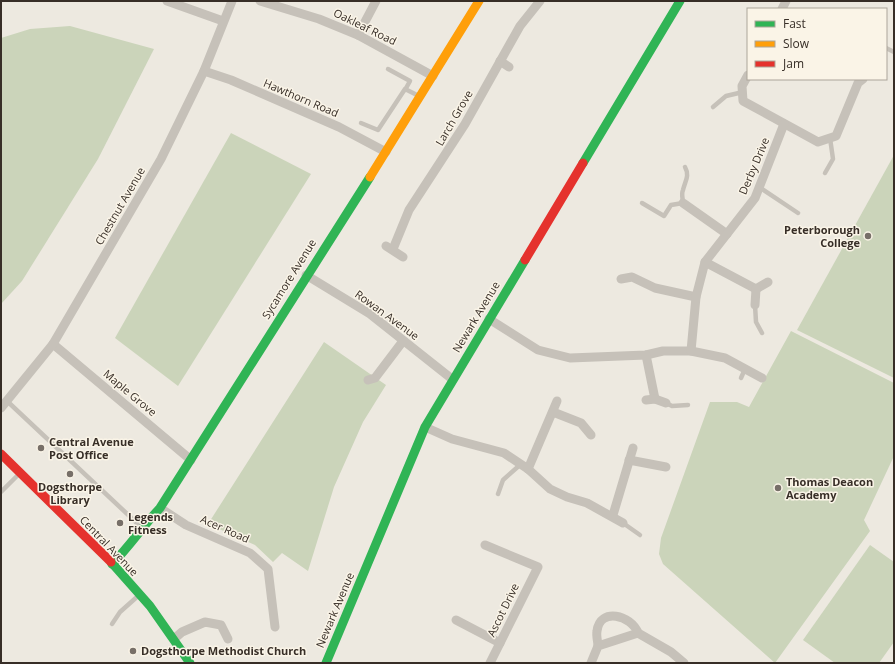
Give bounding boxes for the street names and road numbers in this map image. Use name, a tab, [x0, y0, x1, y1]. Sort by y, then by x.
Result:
street label: Oakleaf Road	[331, 5, 399, 48]
street label: Hawthorn Road	[261, 75, 341, 120]
street label: Larch Grove	[432, 87, 476, 148]
street label: Derby Drive	[735, 135, 772, 197]
street label: Chestnut Avenue	[91, 164, 148, 247]
street label: Sycamore Avenue	[258, 236, 319, 322]
street label: Newark Avenue	[448, 278, 503, 355]
street label: Rowan Avenue	[352, 286, 422, 343]
street label: Maple Grove	[100, 366, 160, 419]
street label: Acer Road	[198, 511, 252, 546]
street label: Central Avenue	[77, 512, 142, 579]
street label: Newark Avenue	[312, 570, 357, 650]
street label: Ascot Drive	[483, 581, 522, 639]

